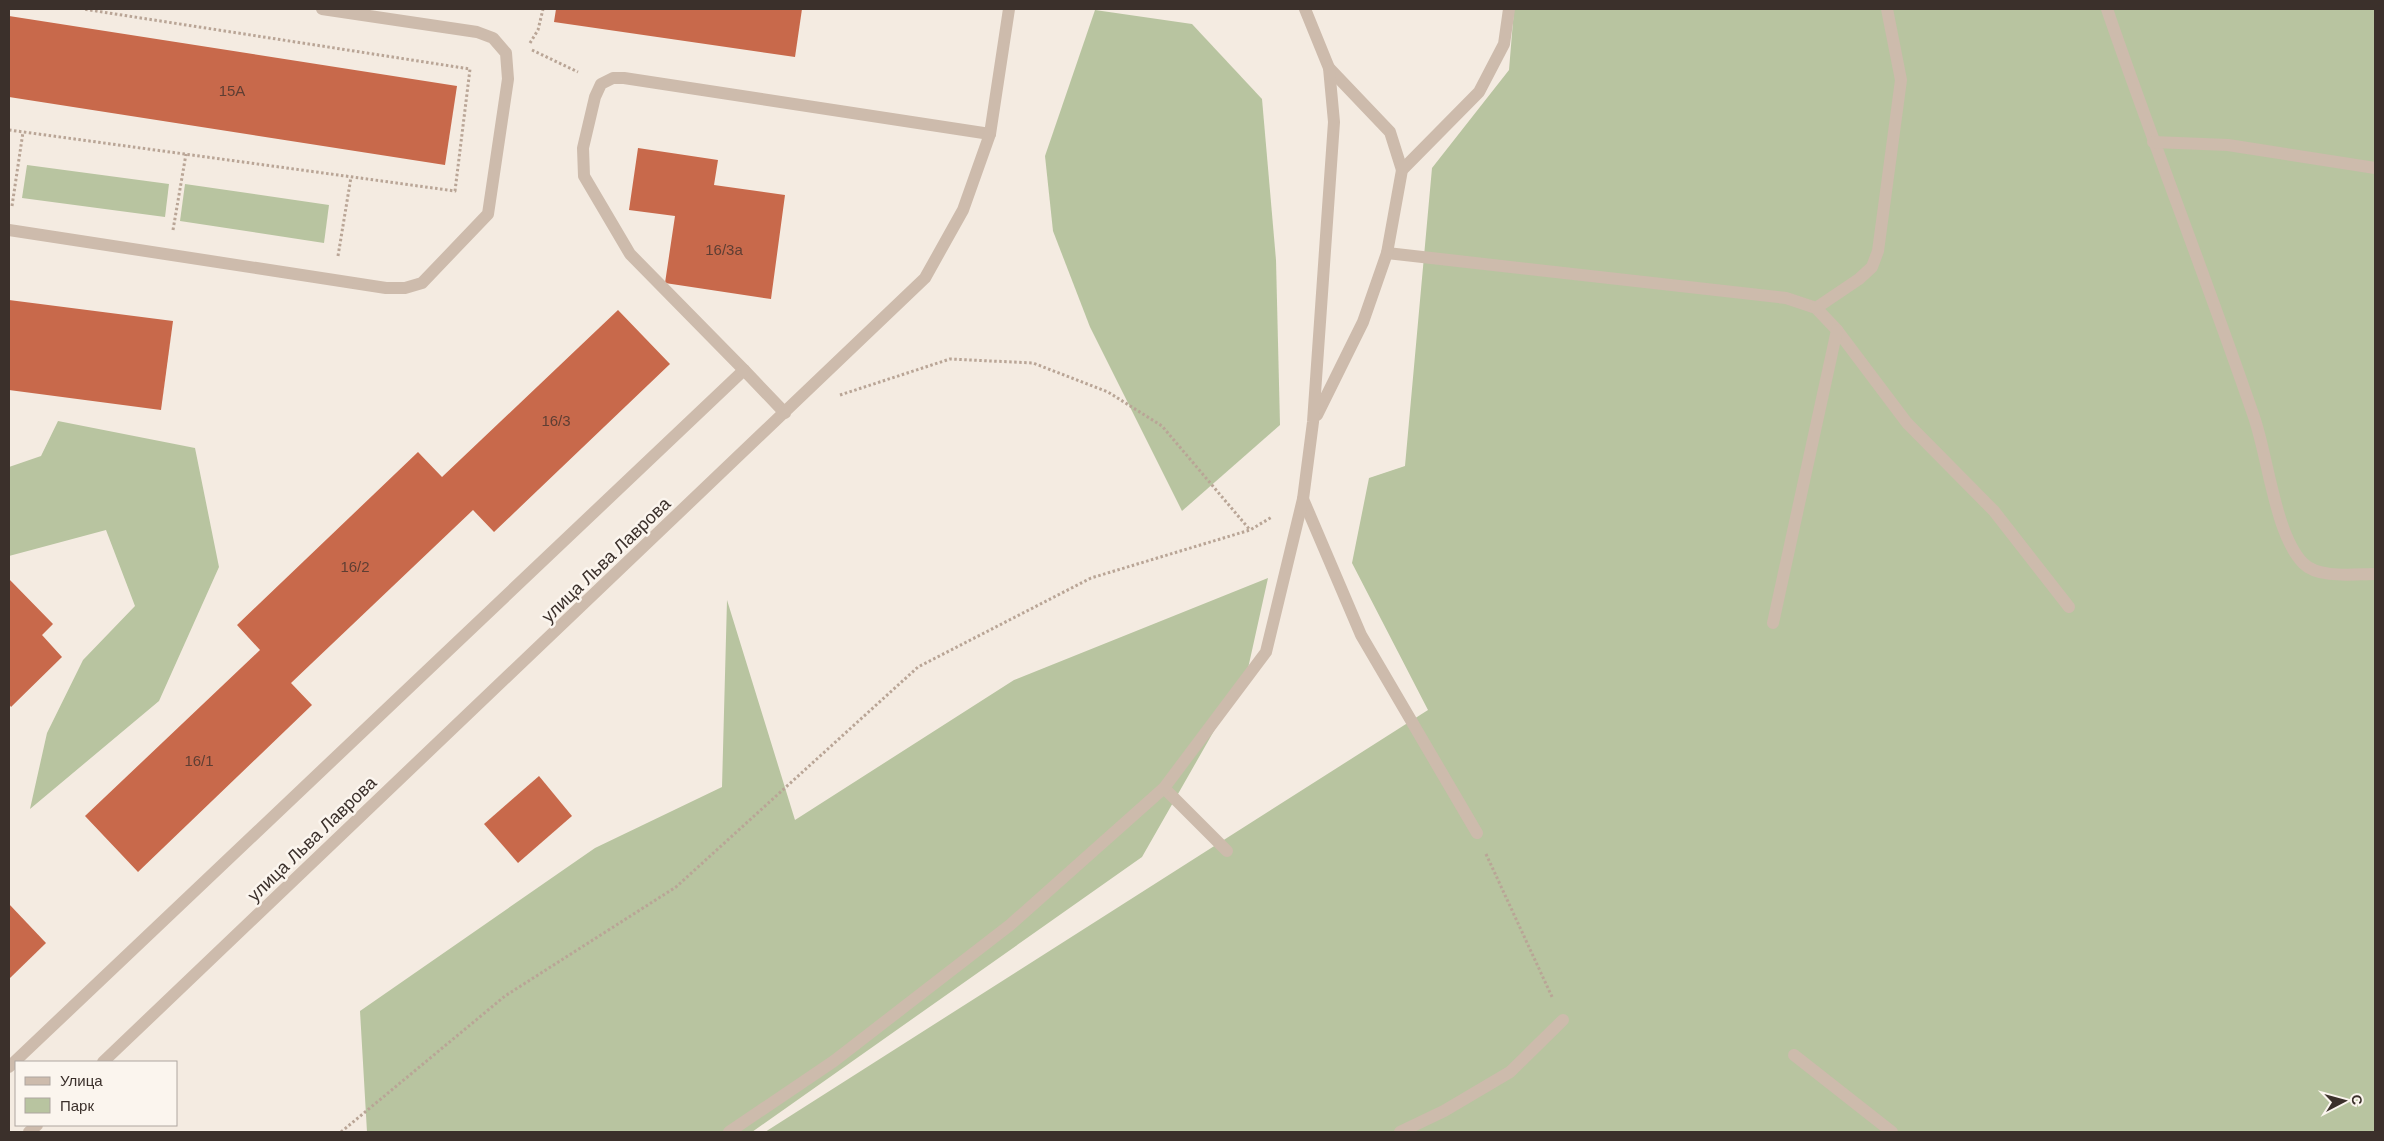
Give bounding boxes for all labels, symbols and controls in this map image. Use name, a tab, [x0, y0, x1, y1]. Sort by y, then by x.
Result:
house number: 15А	[219, 82, 245, 99]
house number: 16/3а	[705, 241, 743, 258]
house number: 16/3	[541, 412, 571, 429]
street label: улица Льва Лаврова	[538, 493, 675, 627]
house number: 16/2	[340, 558, 370, 575]
house number: 16/1	[184, 752, 214, 769]
street label: улица Льва Лаврова	[244, 772, 381, 906]
legend	[15, 1061, 178, 1126]
text: Улица	[60, 1072, 103, 1089]
north arrow	[2319, 1076, 2369, 1126]
text: С	[2348, 1094, 2365, 1106]
text: Парк	[60, 1097, 94, 1114]

